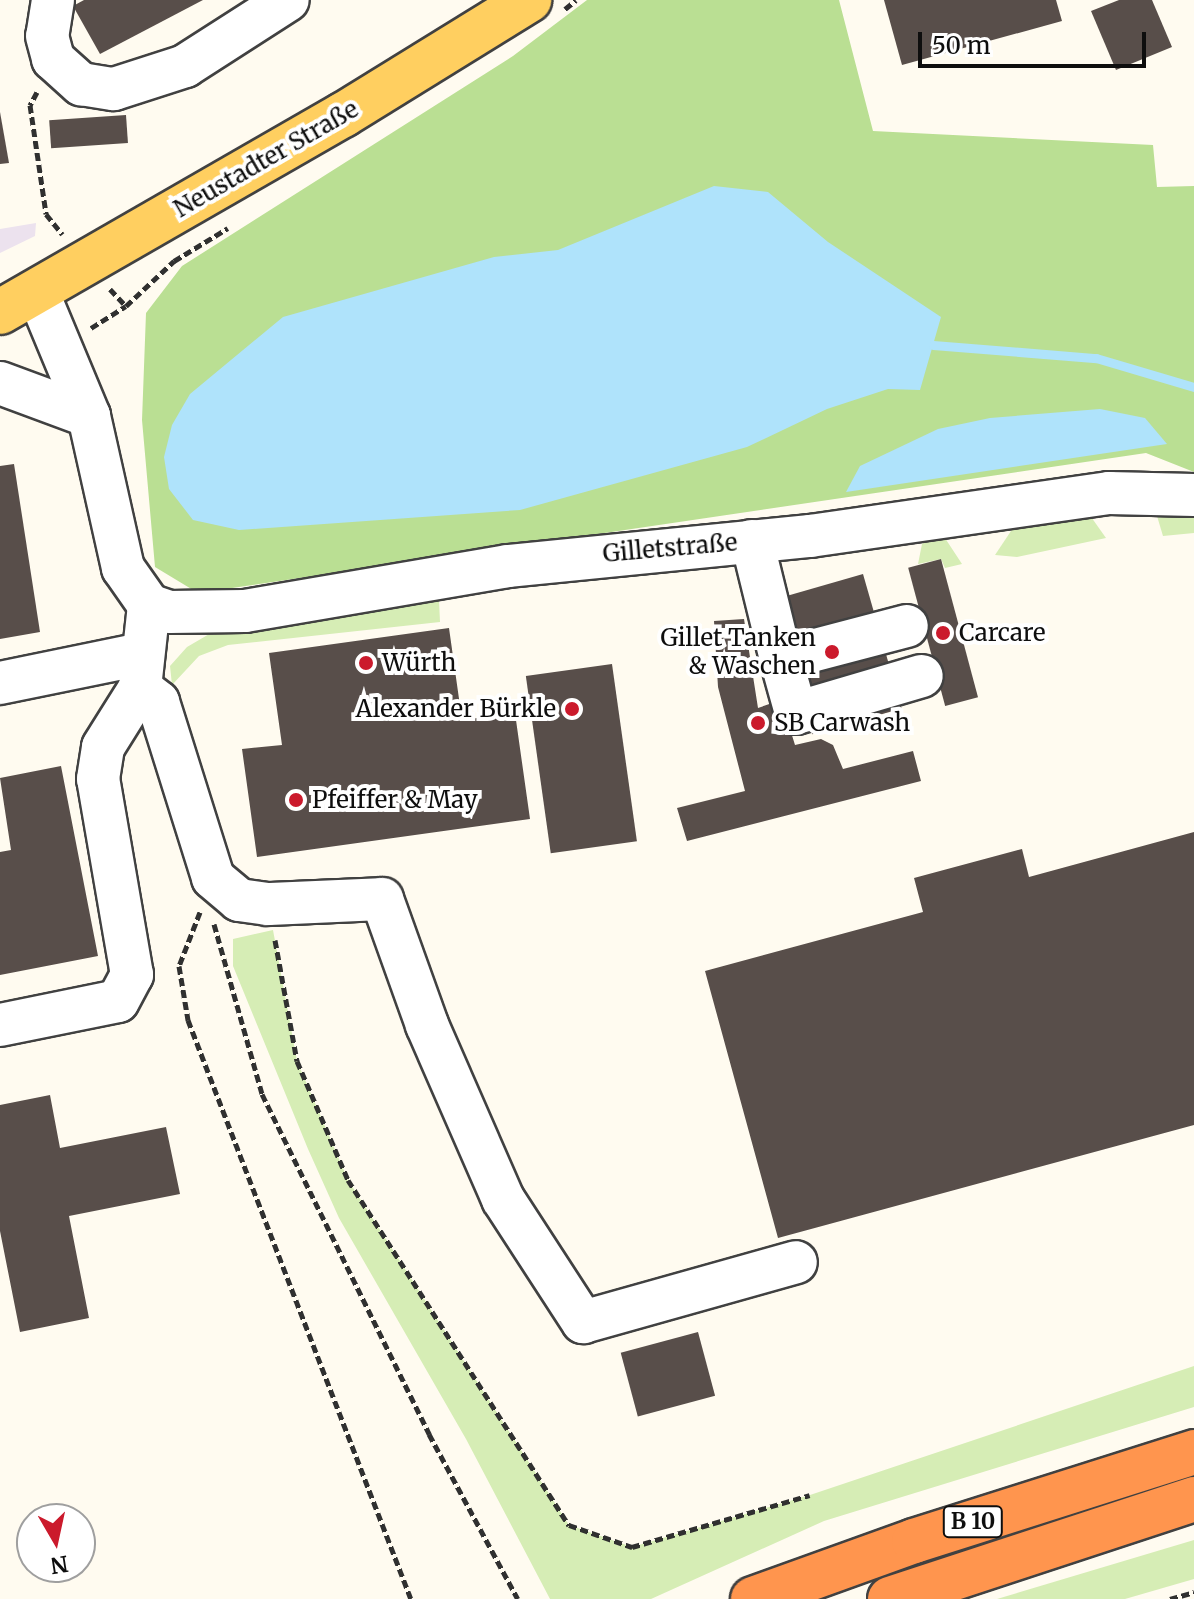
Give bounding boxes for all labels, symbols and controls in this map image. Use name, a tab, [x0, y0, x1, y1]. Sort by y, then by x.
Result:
scale bar	[922, 16, 1150, 66]
text: 50 m	[932, 30, 991, 61]
street label: Neustadter Straße	[169, 95, 363, 223]
street label: Gilletstraße	[602, 528, 738, 568]
place label: Carcare	[959, 619, 1046, 647]
place label: Gillet Tanken & Waschen	[661, 624, 816, 680]
marker: Carcare	[934, 624, 952, 642]
marker: Gillet Tanken & Waschen	[823, 643, 841, 661]
place label: Würth	[382, 649, 456, 677]
marker: Würth	[357, 654, 375, 672]
place label: Alexander Bürkle	[356, 695, 556, 723]
marker: Alexander Bürkle	[563, 700, 581, 718]
place label: SB Carwash	[774, 709, 910, 737]
marker: SB Carwash	[749, 714, 767, 732]
place label: Pfeiffer & May	[312, 786, 478, 814]
marker: Pfeiffer & May	[287, 791, 305, 809]
north arrow	[16, 1503, 96, 1583]
road number: B 10	[941, 1504, 1005, 1540]
text: N	[49, 1550, 70, 1580]

